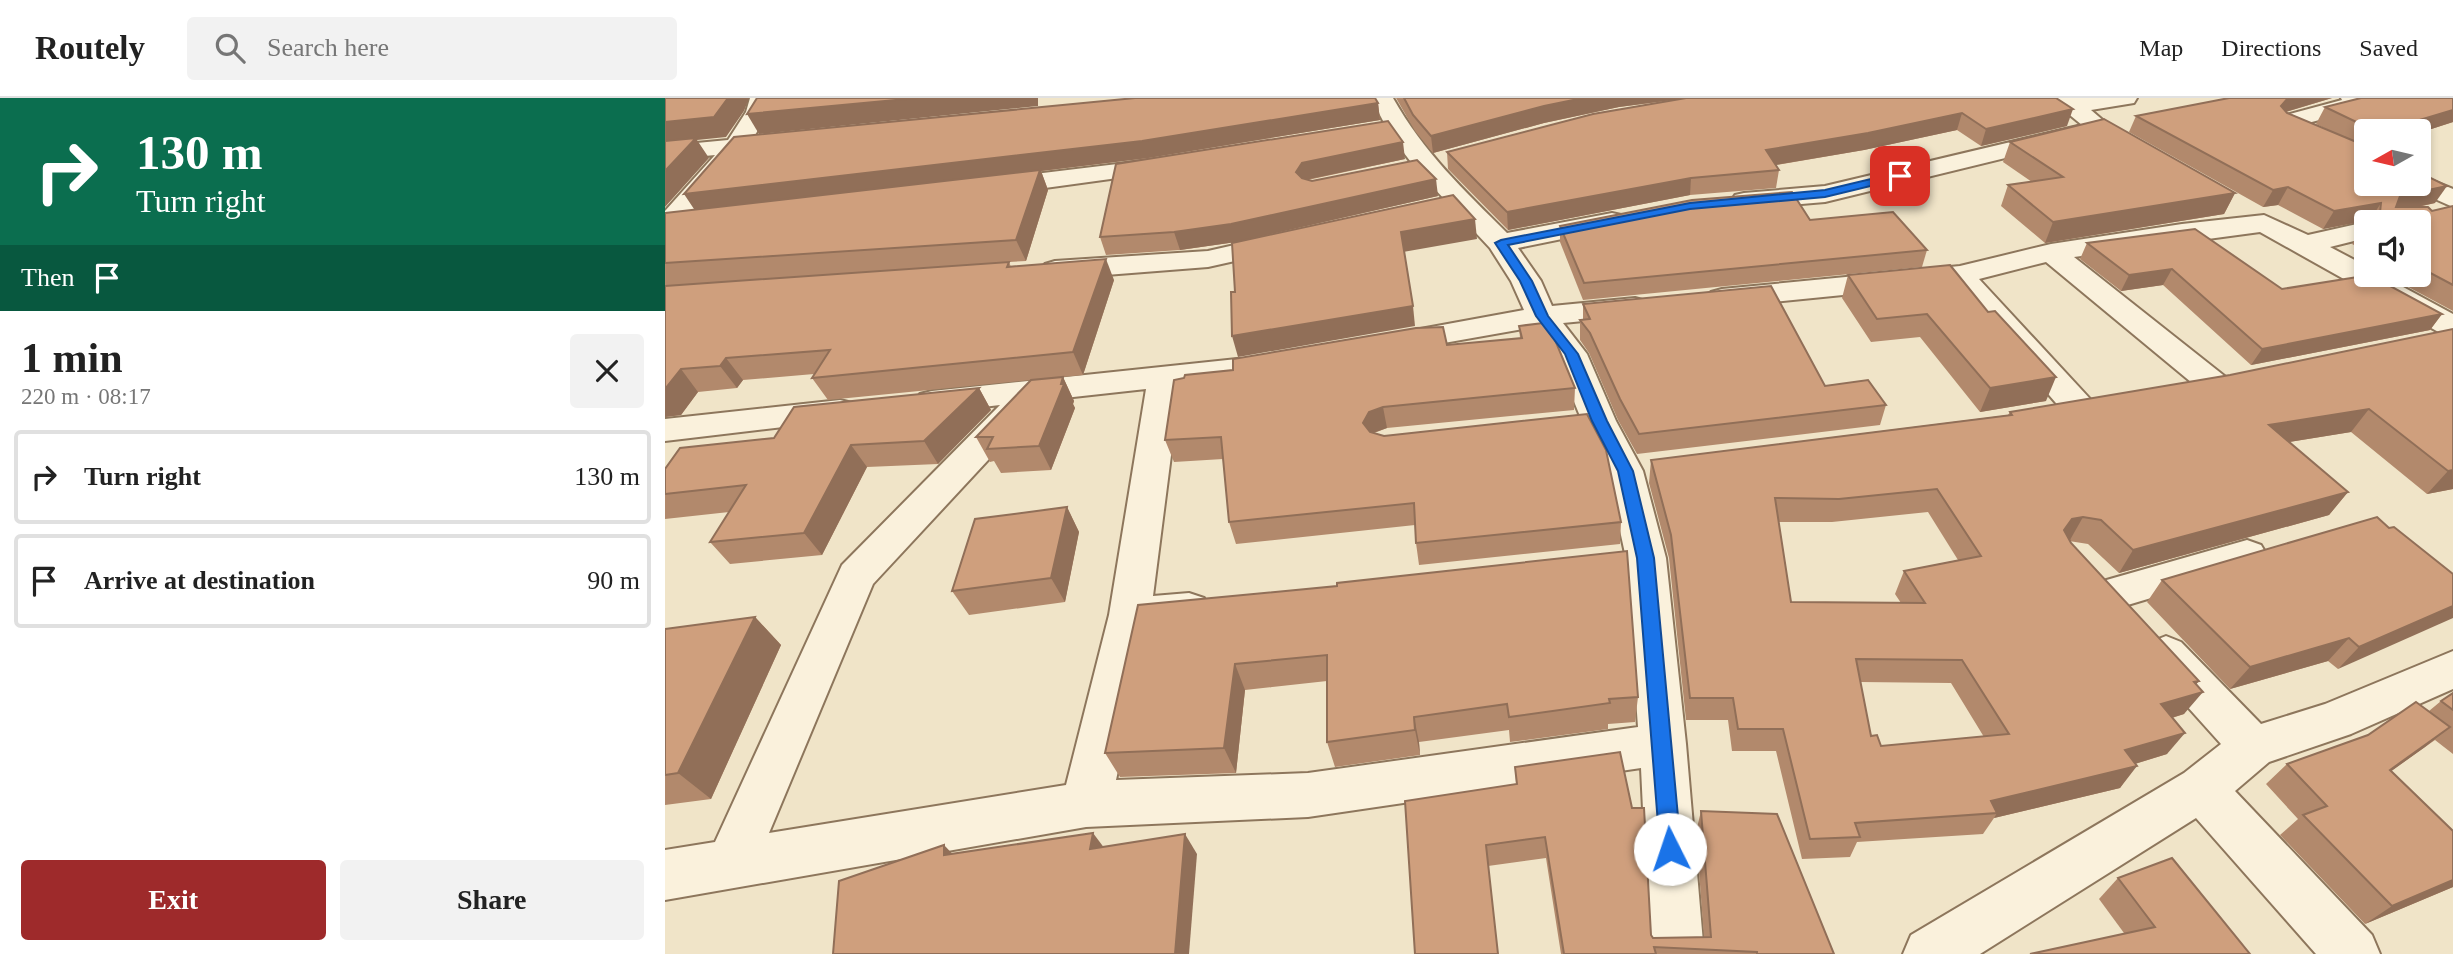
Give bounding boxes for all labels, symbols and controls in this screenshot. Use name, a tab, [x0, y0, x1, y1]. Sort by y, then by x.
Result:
search box	[187, 17, 677, 80]
icon: search	[211, 29, 249, 67]
text: Routely	[35, 30, 145, 66]
text: Search here	[267, 33, 389, 62]
text: Map	[2139, 35, 2183, 61]
text: Directions	[2221, 35, 2321, 61]
text: Saved	[2359, 35, 2418, 61]
north arrow	[2354, 119, 2431, 196]
map controls	[2354, 119, 2431, 287]
text: 130 m	[136, 125, 263, 180]
icon: right	[21, 126, 112, 217]
pin	[1870, 146, 1930, 206]
icon: arrive	[1881, 157, 1919, 195]
text: Turn right	[136, 183, 266, 219]
button: sound	[2354, 210, 2431, 287]
icon: arrive	[88, 259, 126, 297]
text: Then	[21, 263, 74, 292]
button: close	[570, 334, 644, 408]
text: 1 min	[21, 335, 123, 381]
text: 220 m · 08:17	[21, 384, 151, 409]
icon: right	[25, 458, 63, 496]
text: Turn right	[84, 462, 201, 491]
text: 130 m	[574, 462, 640, 491]
icon: arrive	[25, 562, 63, 600]
text: Arrive at destination	[84, 566, 315, 595]
text: 90 m	[587, 566, 640, 595]
position arrow	[1633, 812, 1707, 886]
button: Exit	[21, 860, 326, 940]
button: Share	[340, 860, 644, 940]

